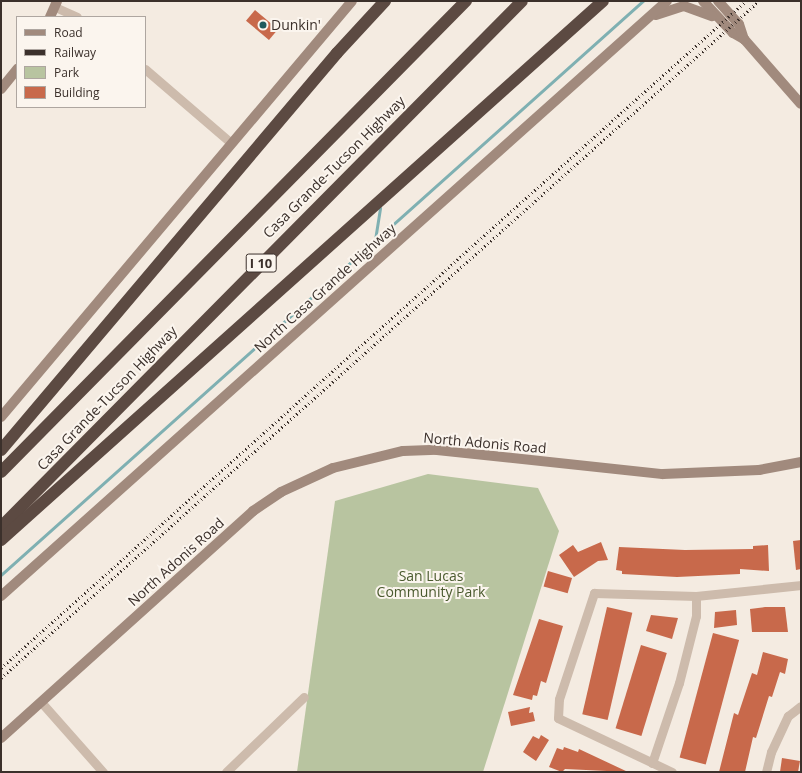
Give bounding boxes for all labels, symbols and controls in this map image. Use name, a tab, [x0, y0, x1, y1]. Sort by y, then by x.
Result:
legend	[16, 16, 146, 108]
place label: Dunkin'	[271, 17, 321, 33]
marker: Dunkin'	[258, 20, 268, 30]
text: Road	[54, 24, 83, 41]
text: Railway	[54, 44, 96, 61]
text: Park	[54, 64, 79, 81]
text: Building	[54, 84, 99, 101]
street label: Casa Grande-Tucson Highway	[260, 93, 408, 241]
street label: North Casa Grande Highway	[251, 220, 399, 356]
road number: I 10	[245, 252, 277, 274]
street label: Casa Grande-Tucson Highway	[34, 322, 180, 474]
street label: North Adonis Road	[423, 429, 547, 457]
street label: North Adonis Road	[124, 514, 228, 610]
park label: San Lucas Community Park	[377, 568, 485, 600]

